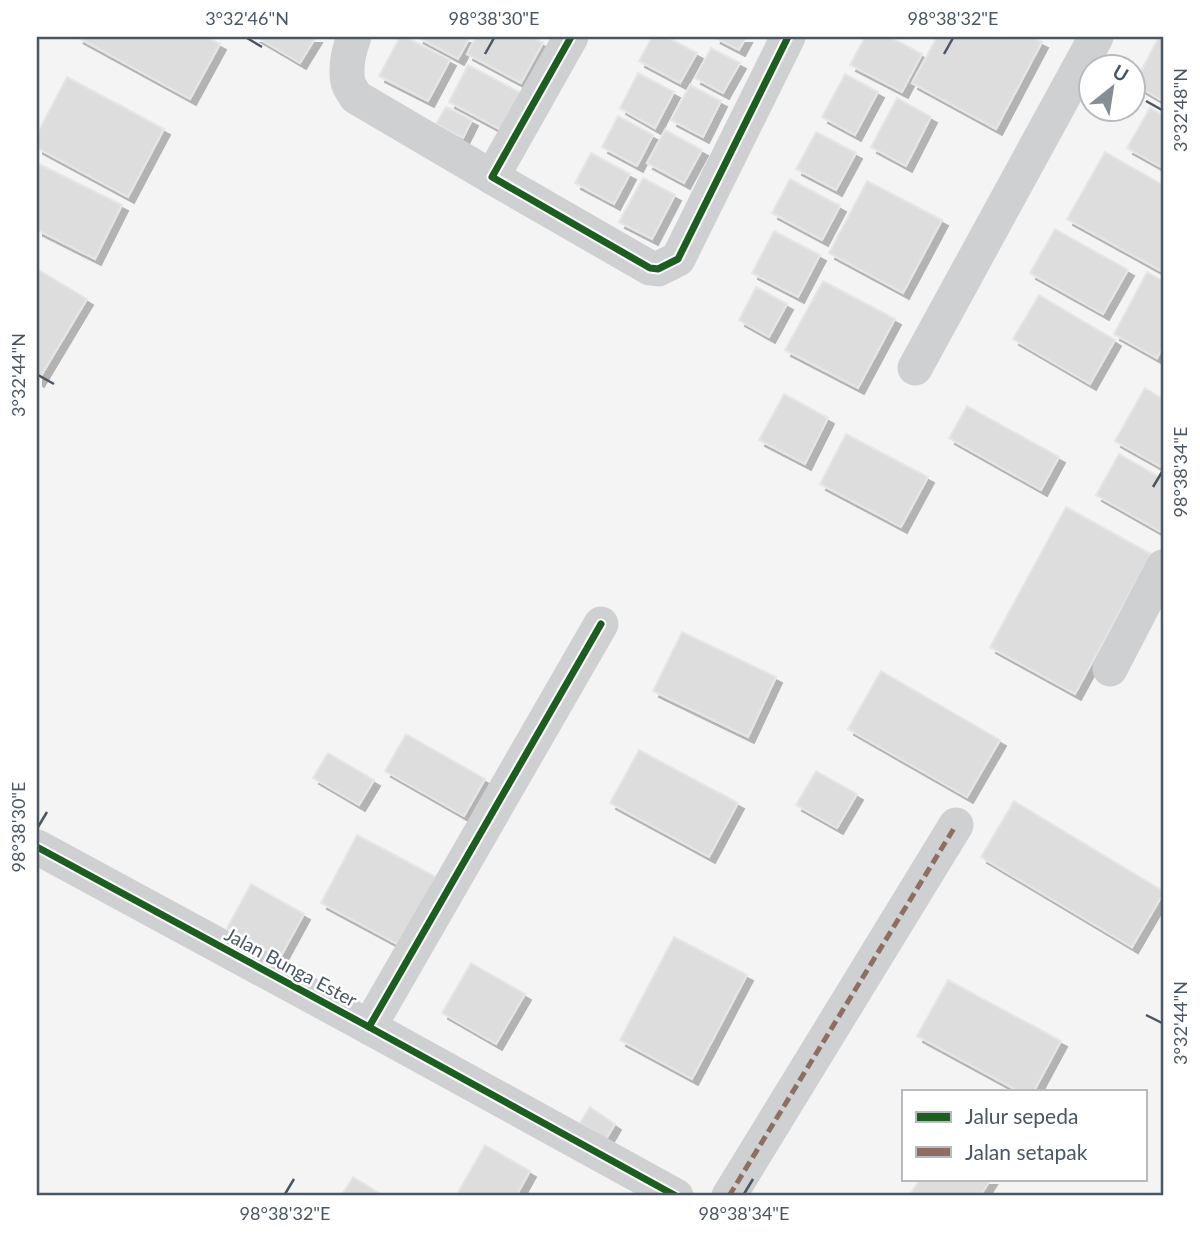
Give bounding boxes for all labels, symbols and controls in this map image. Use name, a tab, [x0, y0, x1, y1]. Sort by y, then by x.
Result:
text: 3°32'46"N	[205, 7, 289, 29]
text: 98°38'30"E	[449, 7, 539, 29]
text: 98°38'32"E	[908, 7, 998, 29]
north arrow	[1078, 52, 1148, 122]
text: U	[1109, 59, 1133, 86]
text: 3°32'48"N	[1169, 68, 1191, 152]
text: 3°32'44"N	[7, 333, 29, 417]
text: 98°38'34"E	[1169, 427, 1191, 517]
text: 98°38'30"E	[7, 782, 29, 872]
street label: Jalan Bunga Ester	[221, 922, 361, 1011]
text: 3°32'44"N	[1169, 981, 1191, 1065]
legend	[902, 1090, 1148, 1180]
text: Jalur sepeda	[965, 1103, 1078, 1128]
text: Jalan setapak	[965, 1139, 1088, 1164]
text: 98°38'32"E	[240, 1202, 330, 1224]
text: 98°38'34"E	[699, 1202, 789, 1224]

